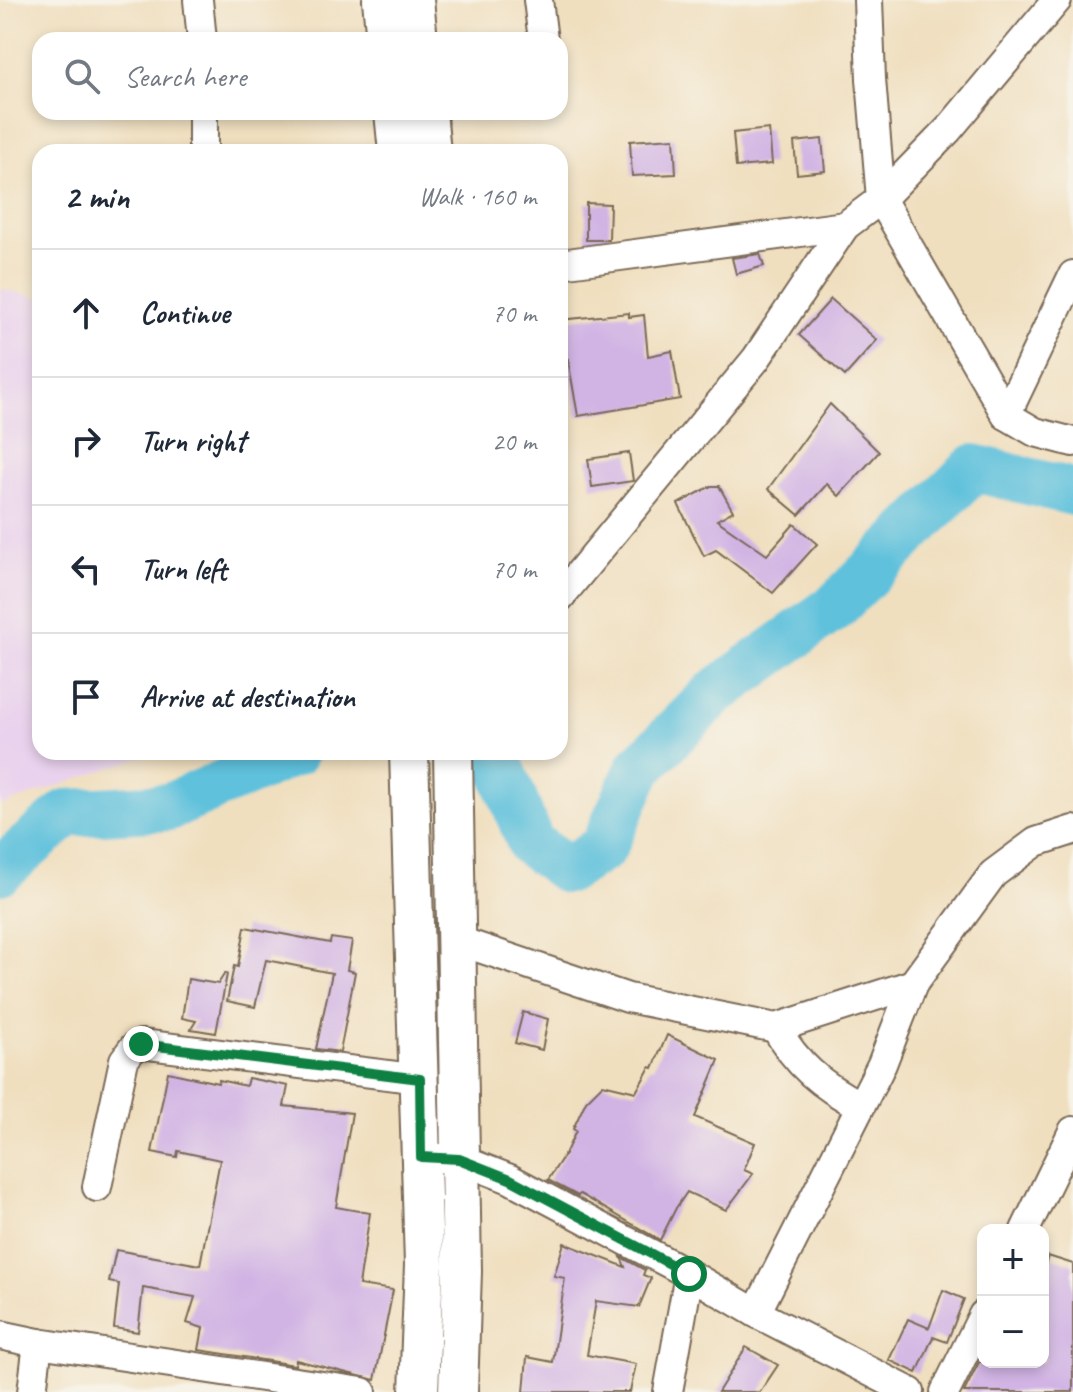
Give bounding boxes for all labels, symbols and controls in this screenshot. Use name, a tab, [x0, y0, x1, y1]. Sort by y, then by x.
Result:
search box	[32, 32, 568, 120]
icon: search	[60, 54, 104, 98]
text: Search here	[124, 57, 246, 95]
text: 2 min	[64, 175, 129, 218]
text: Walk · 160 m	[419, 180, 536, 213]
icon: ahead	[64, 291, 108, 335]
text: Continue	[140, 294, 230, 332]
text: 70 m	[492, 297, 536, 330]
icon: right	[64, 419, 108, 463]
text: Turn right	[140, 422, 245, 460]
text: 20 m	[492, 425, 536, 458]
icon: left	[64, 547, 108, 591]
text: Turn left	[140, 550, 227, 588]
text: 70 m	[492, 553, 536, 586]
icon: arrive	[64, 675, 108, 719]
text: Arrive at destination	[140, 678, 355, 716]
route end	[123, 1026, 159, 1062]
map controls	[977, 1224, 1049, 1368]
button: +	[977, 1224, 1049, 1296]
route start	[671, 1256, 707, 1292]
button: −	[977, 1296, 1049, 1368]

